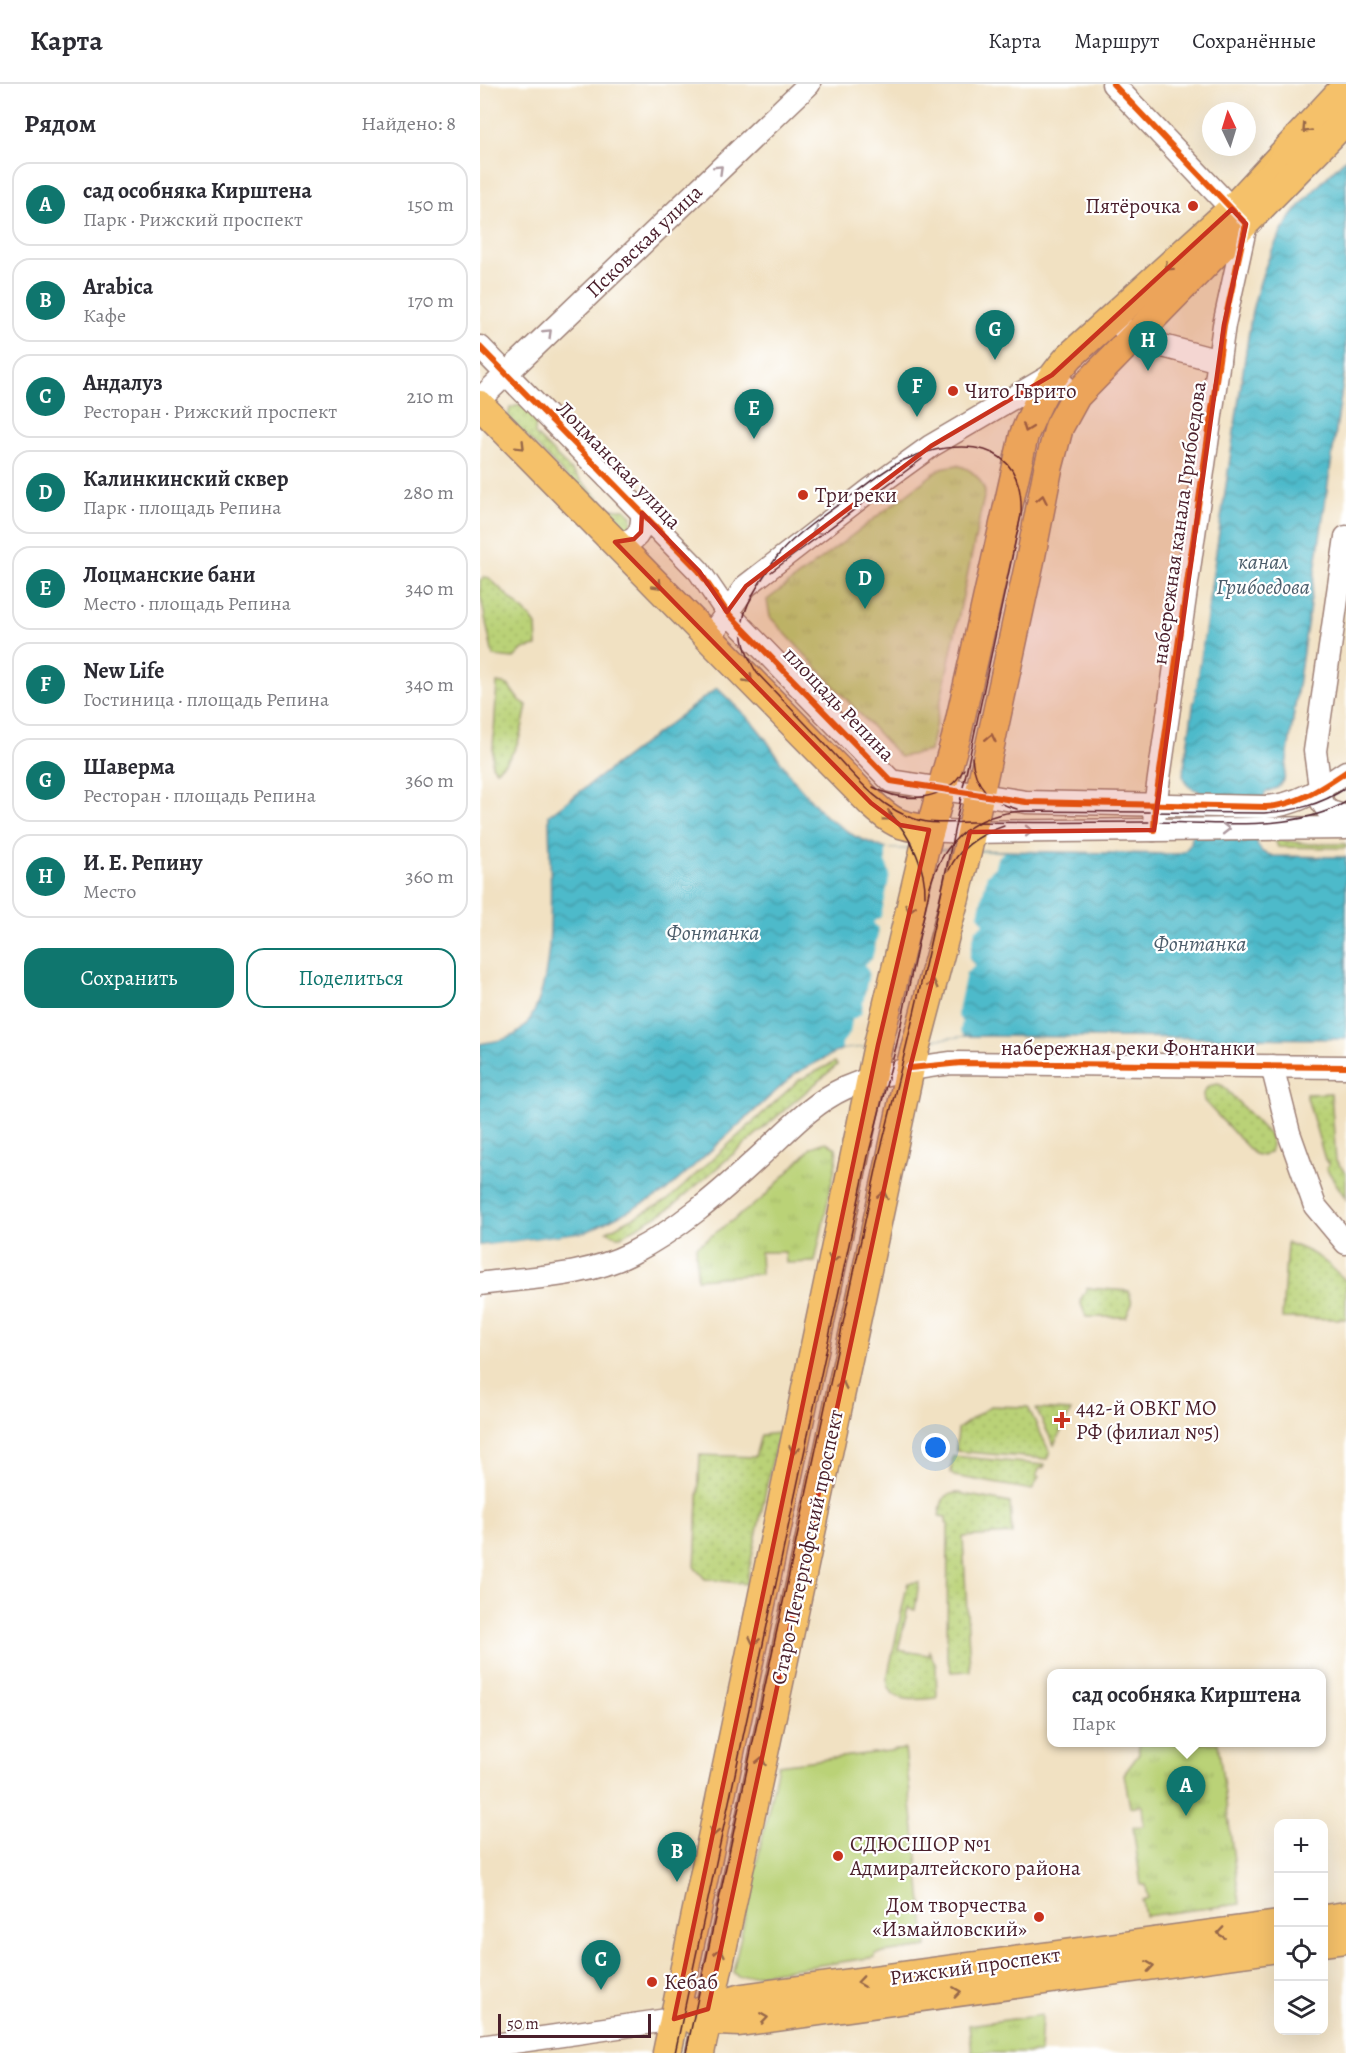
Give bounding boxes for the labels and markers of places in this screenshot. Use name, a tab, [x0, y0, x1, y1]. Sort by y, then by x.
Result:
place label: Пятёрочка	[1085, 192, 1181, 220]
marker: Пятёрочка	[1186, 199, 1200, 213]
pin: G	[976, 310, 1014, 360]
pin: H	[1128, 322, 1168, 371]
pin: F	[898, 368, 936, 417]
place label: Чито Гврито	[965, 377, 1077, 405]
marker: Чито Гврито	[946, 384, 960, 398]
pin: E	[734, 390, 774, 439]
place label: Три реки	[815, 481, 897, 509]
marker: Три реки	[796, 488, 810, 502]
pin: D	[846, 560, 884, 609]
place label: 442-й ОВКГ МО РФ (филиал №5)	[1076, 1394, 1219, 1446]
marker: 442-й ОВКГ МО РФ (филиал №5)	[1053, 1411, 1071, 1429]
pin: A	[1166, 1766, 1206, 1816]
place label: СДЮСШОР №1 Адмиралтейского района	[849, 1830, 1081, 1882]
pin: B	[658, 1832, 696, 1882]
marker: СДЮСШОР №1 Адмиралтейского района	[831, 1849, 845, 1863]
place label: Дом творчества «Измайловский»	[873, 1891, 1027, 1943]
marker: Дом творчества «Измайловский»	[1032, 1910, 1046, 1924]
pin: C	[582, 1940, 620, 1990]
place label: Кебаб	[664, 1968, 718, 1996]
marker: Кебаб	[645, 1975, 659, 1989]

